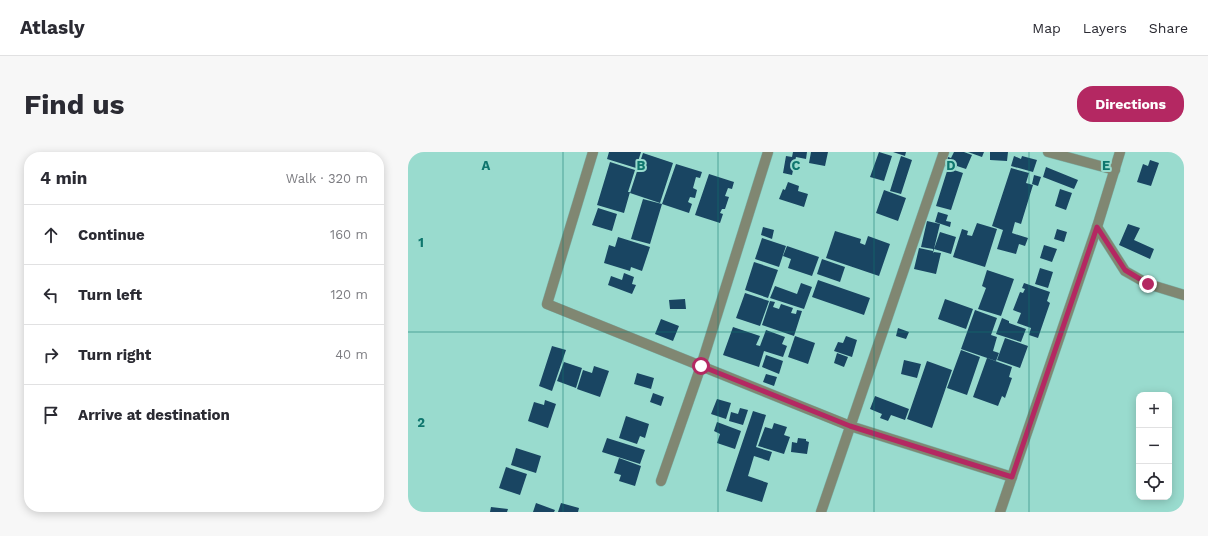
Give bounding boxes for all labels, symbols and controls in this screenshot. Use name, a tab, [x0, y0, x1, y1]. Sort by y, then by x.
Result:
text: Atlasly	[20, 16, 85, 39]
text: Map	[1032, 20, 1061, 36]
text: Layers	[1083, 20, 1127, 36]
text: Share	[1149, 20, 1188, 36]
button: Directions	[1077, 86, 1184, 122]
text: Find us	[24, 88, 124, 121]
text: A	[482, 158, 491, 173]
text: B	[637, 158, 646, 173]
text: C	[792, 158, 801, 173]
text: D	[946, 158, 956, 173]
text: E	[1102, 158, 1110, 173]
text: 4 min	[40, 168, 87, 188]
text: Walk · 320 m	[286, 171, 368, 186]
icon: ahead	[40, 224, 62, 246]
text: Continue	[78, 226, 145, 244]
text: 160 m	[330, 227, 368, 242]
text: 1	[418, 235, 424, 250]
route end	[1139, 275, 1157, 293]
icon: left	[40, 284, 62, 306]
text: Turn left	[78, 286, 142, 304]
text: 120 m	[330, 287, 368, 302]
icon: right	[40, 344, 62, 366]
text: Turn right	[78, 346, 151, 364]
text: 40 m	[335, 347, 368, 362]
route start	[692, 357, 710, 375]
map controls	[1136, 392, 1172, 500]
button: +	[1136, 392, 1172, 428]
icon: arrive	[40, 404, 62, 426]
text: Arrive at destination	[78, 406, 230, 424]
text: 2	[417, 415, 425, 430]
button: −	[1136, 428, 1172, 464]
button: locate	[1136, 464, 1172, 500]

